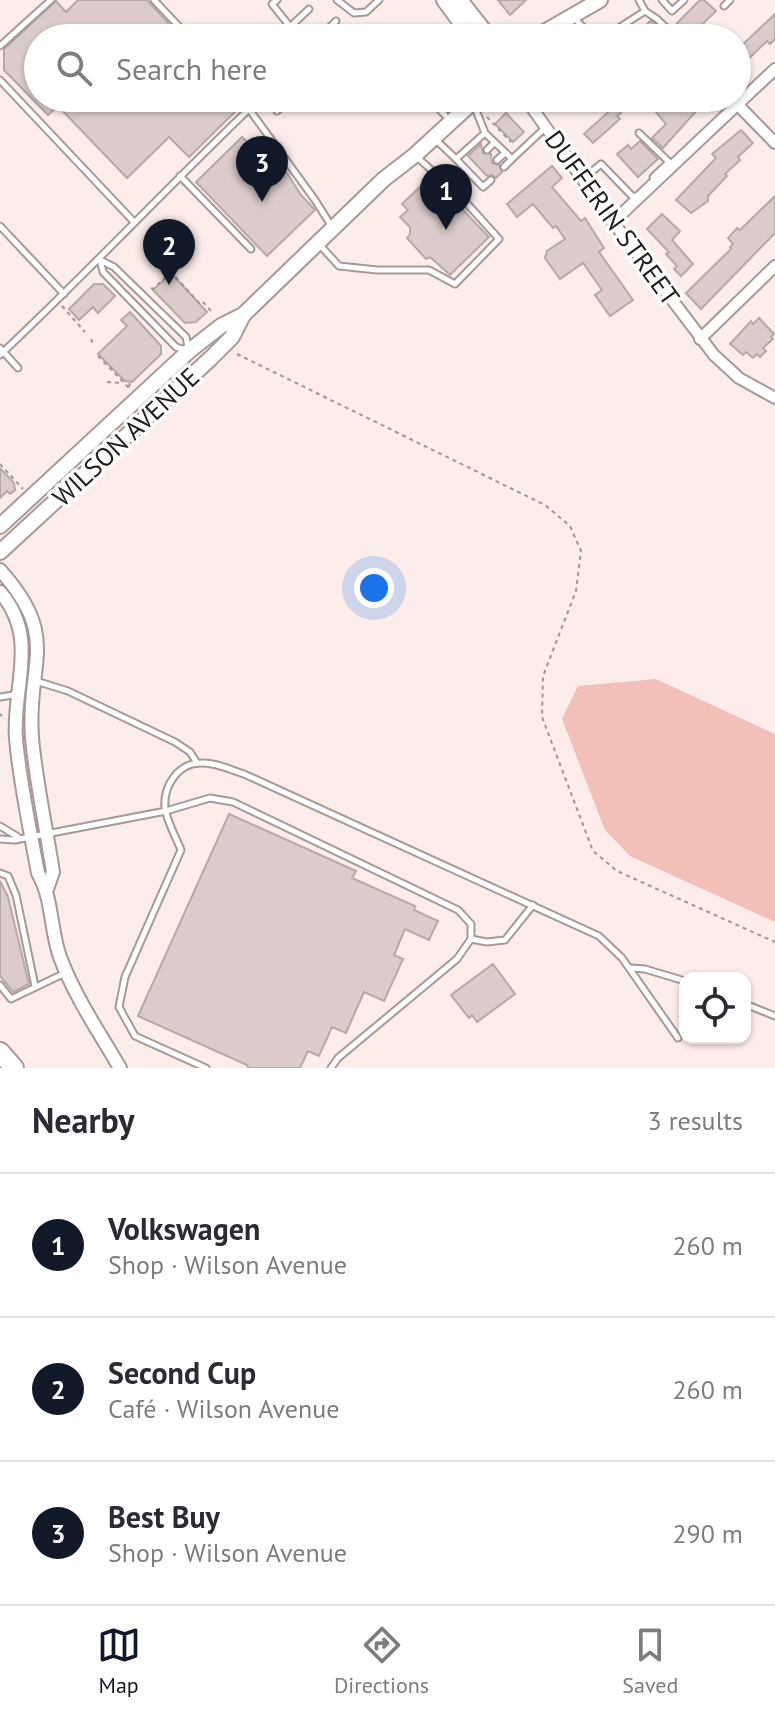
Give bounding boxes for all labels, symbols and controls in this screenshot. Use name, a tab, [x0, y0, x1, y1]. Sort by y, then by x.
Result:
search box	[24, 24, 751, 112]
icon: search	[52, 46, 96, 90]
text: Search here	[116, 49, 267, 88]
street label: DUFFERIN STREET	[538, 124, 687, 312]
pin: 3	[236, 136, 288, 202]
pin: 1	[420, 164, 472, 230]
pin: 2	[143, 219, 195, 285]
street label: WILSON AVENUE	[45, 360, 206, 513]
your location	[354, 568, 394, 608]
map controls	[679, 972, 751, 1044]
button: locate	[679, 972, 751, 1044]
text: Nearby	[32, 1098, 134, 1142]
text: 3 results	[648, 1104, 743, 1137]
text: Volkswagen	[108, 1209, 260, 1248]
text: 1	[51, 1229, 65, 1262]
text: 260 m	[672, 1229, 743, 1262]
text: Shop · Wilson Avenue	[108, 1248, 347, 1281]
text: Second Cup	[108, 1353, 256, 1392]
text: 2	[51, 1373, 65, 1406]
text: 260 m	[672, 1373, 743, 1406]
text: Café · Wilson Avenue	[108, 1392, 339, 1425]
text: Best Buy	[108, 1497, 220, 1536]
text: 3	[51, 1517, 65, 1550]
text: 290 m	[672, 1517, 743, 1550]
text: Shop · Wilson Avenue	[108, 1536, 347, 1569]
tab: Map	[97, 1623, 141, 1699]
tab: Directions	[334, 1623, 429, 1699]
tab: Saved	[622, 1623, 678, 1699]

